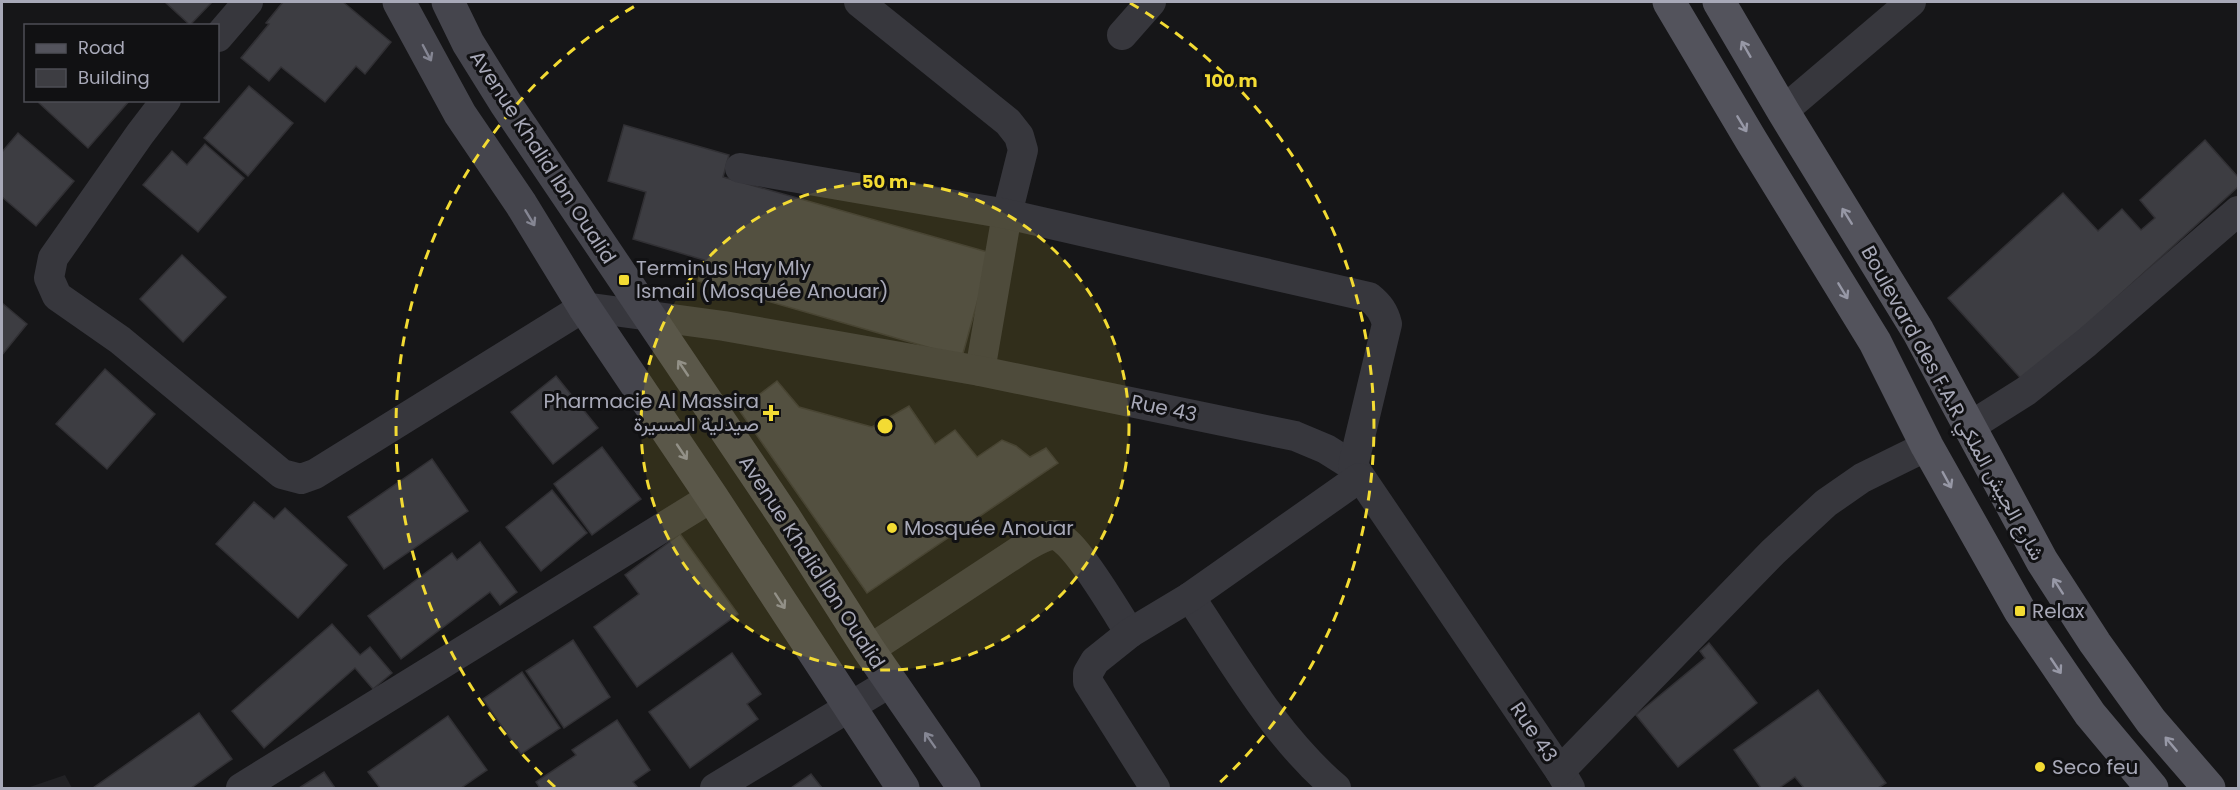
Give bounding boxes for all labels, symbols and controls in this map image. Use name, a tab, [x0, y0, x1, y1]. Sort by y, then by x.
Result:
legend	[24, 24, 219, 102]
text: Road	[78, 35, 125, 60]
one-way arrow	[1740, 41, 1752, 58]
one-way arrow	[421, 44, 433, 61]
street label: Avenue Khalid Ibn Oualid	[463, 45, 623, 269]
text: Building	[78, 65, 150, 90]
text: 100 m	[1204, 68, 1258, 93]
one-way arrow	[1736, 115, 1748, 132]
text: 50 m	[862, 169, 908, 194]
one-way arrow	[1840, 208, 1852, 225]
one-way arrow	[523, 210, 536, 227]
street label: Boulevard des F.A.R شارع الجيش الملكي	[1852, 241, 2051, 567]
place label: Terminus Hay Mly Ismail (Mosquée Anouar)	[636, 254, 889, 305]
marker: Terminus Hay Mly Ismail (Mosquée Anouar)	[617, 273, 631, 287]
one-way arrow	[1838, 282, 1850, 299]
one-way arrow	[677, 360, 689, 377]
place label: Pharmacie Al Massira صيدلية المسيرة	[543, 387, 759, 438]
street label: Rue 43	[1128, 387, 1200, 429]
marker: Pharmacie Al Massira صيدلية المسيرة	[764, 406, 778, 420]
centre of rings	[875, 416, 895, 436]
one-way arrow	[676, 443, 688, 460]
street label: Avenue Khalid Ibn Oualid	[732, 450, 892, 674]
one-way arrow	[1941, 471, 1953, 488]
place label: Mosquée Anouar	[904, 514, 1074, 542]
marker: Mosquée Anouar	[885, 521, 899, 535]
one-way arrow	[2052, 578, 2064, 594]
one-way arrow	[774, 592, 786, 608]
place label: Relax	[2032, 597, 2085, 625]
marker: Relax	[2013, 604, 2027, 618]
one-way arrow	[2050, 657, 2062, 674]
street label: Rue 43	[1504, 696, 1564, 768]
one-way arrow	[924, 733, 936, 749]
one-way arrow	[2164, 737, 2178, 752]
place label: Seco feu	[2052, 753, 2138, 781]
marker: Seco feu	[2033, 760, 2047, 774]

